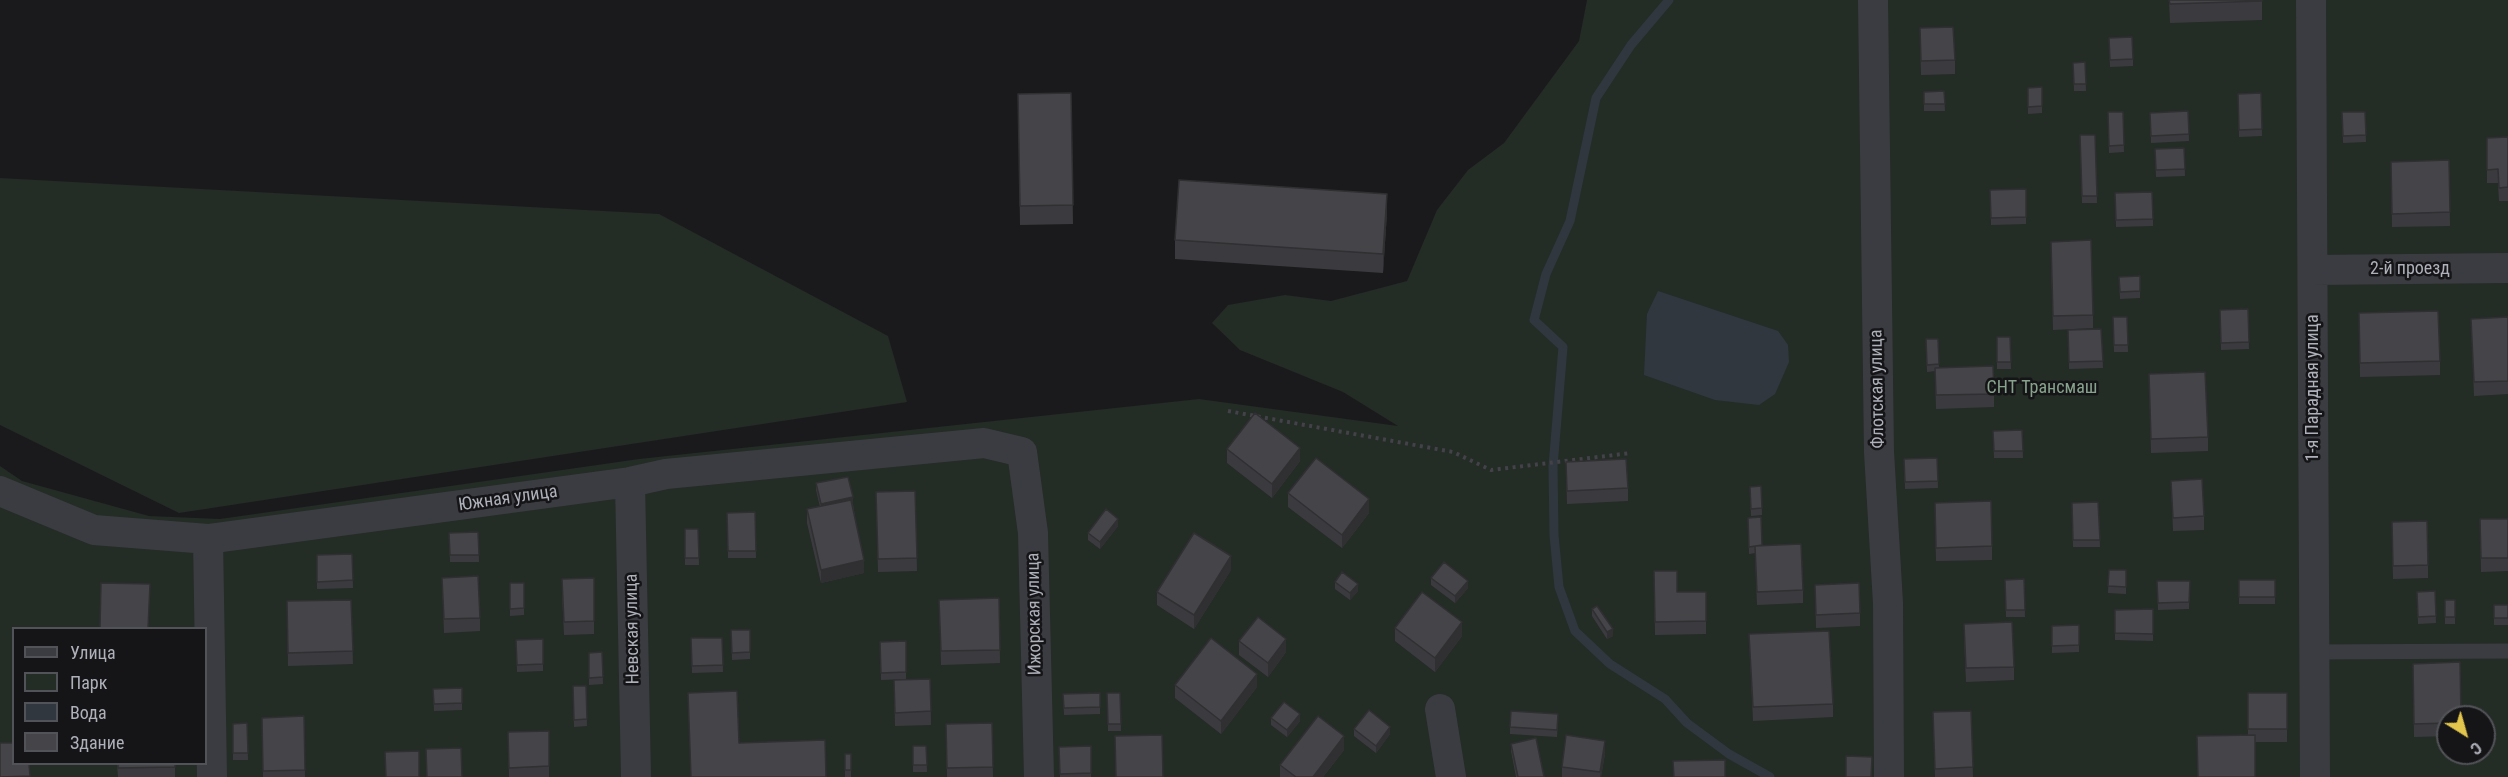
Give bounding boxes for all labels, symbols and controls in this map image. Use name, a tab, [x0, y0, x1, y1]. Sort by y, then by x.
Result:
street label: 2-й проезд	[2370, 258, 2450, 280]
street label: 1-я Парадная улица	[2302, 314, 2324, 462]
street label: Флотская улица	[1866, 329, 1890, 449]
park label: СНТ Трансмаш	[1987, 377, 2097, 399]
street label: Южная улица	[457, 481, 559, 517]
street label: Ижорская улица	[1023, 552, 1047, 676]
street label: Невская улица	[621, 574, 645, 684]
legend	[12, 627, 207, 765]
text: Улица	[70, 642, 116, 663]
text: Парк	[70, 672, 107, 693]
text: Вода	[70, 702, 107, 723]
north arrow	[2436, 705, 2496, 765]
text: Здание	[70, 732, 124, 753]
text: С	[2467, 738, 2485, 759]

